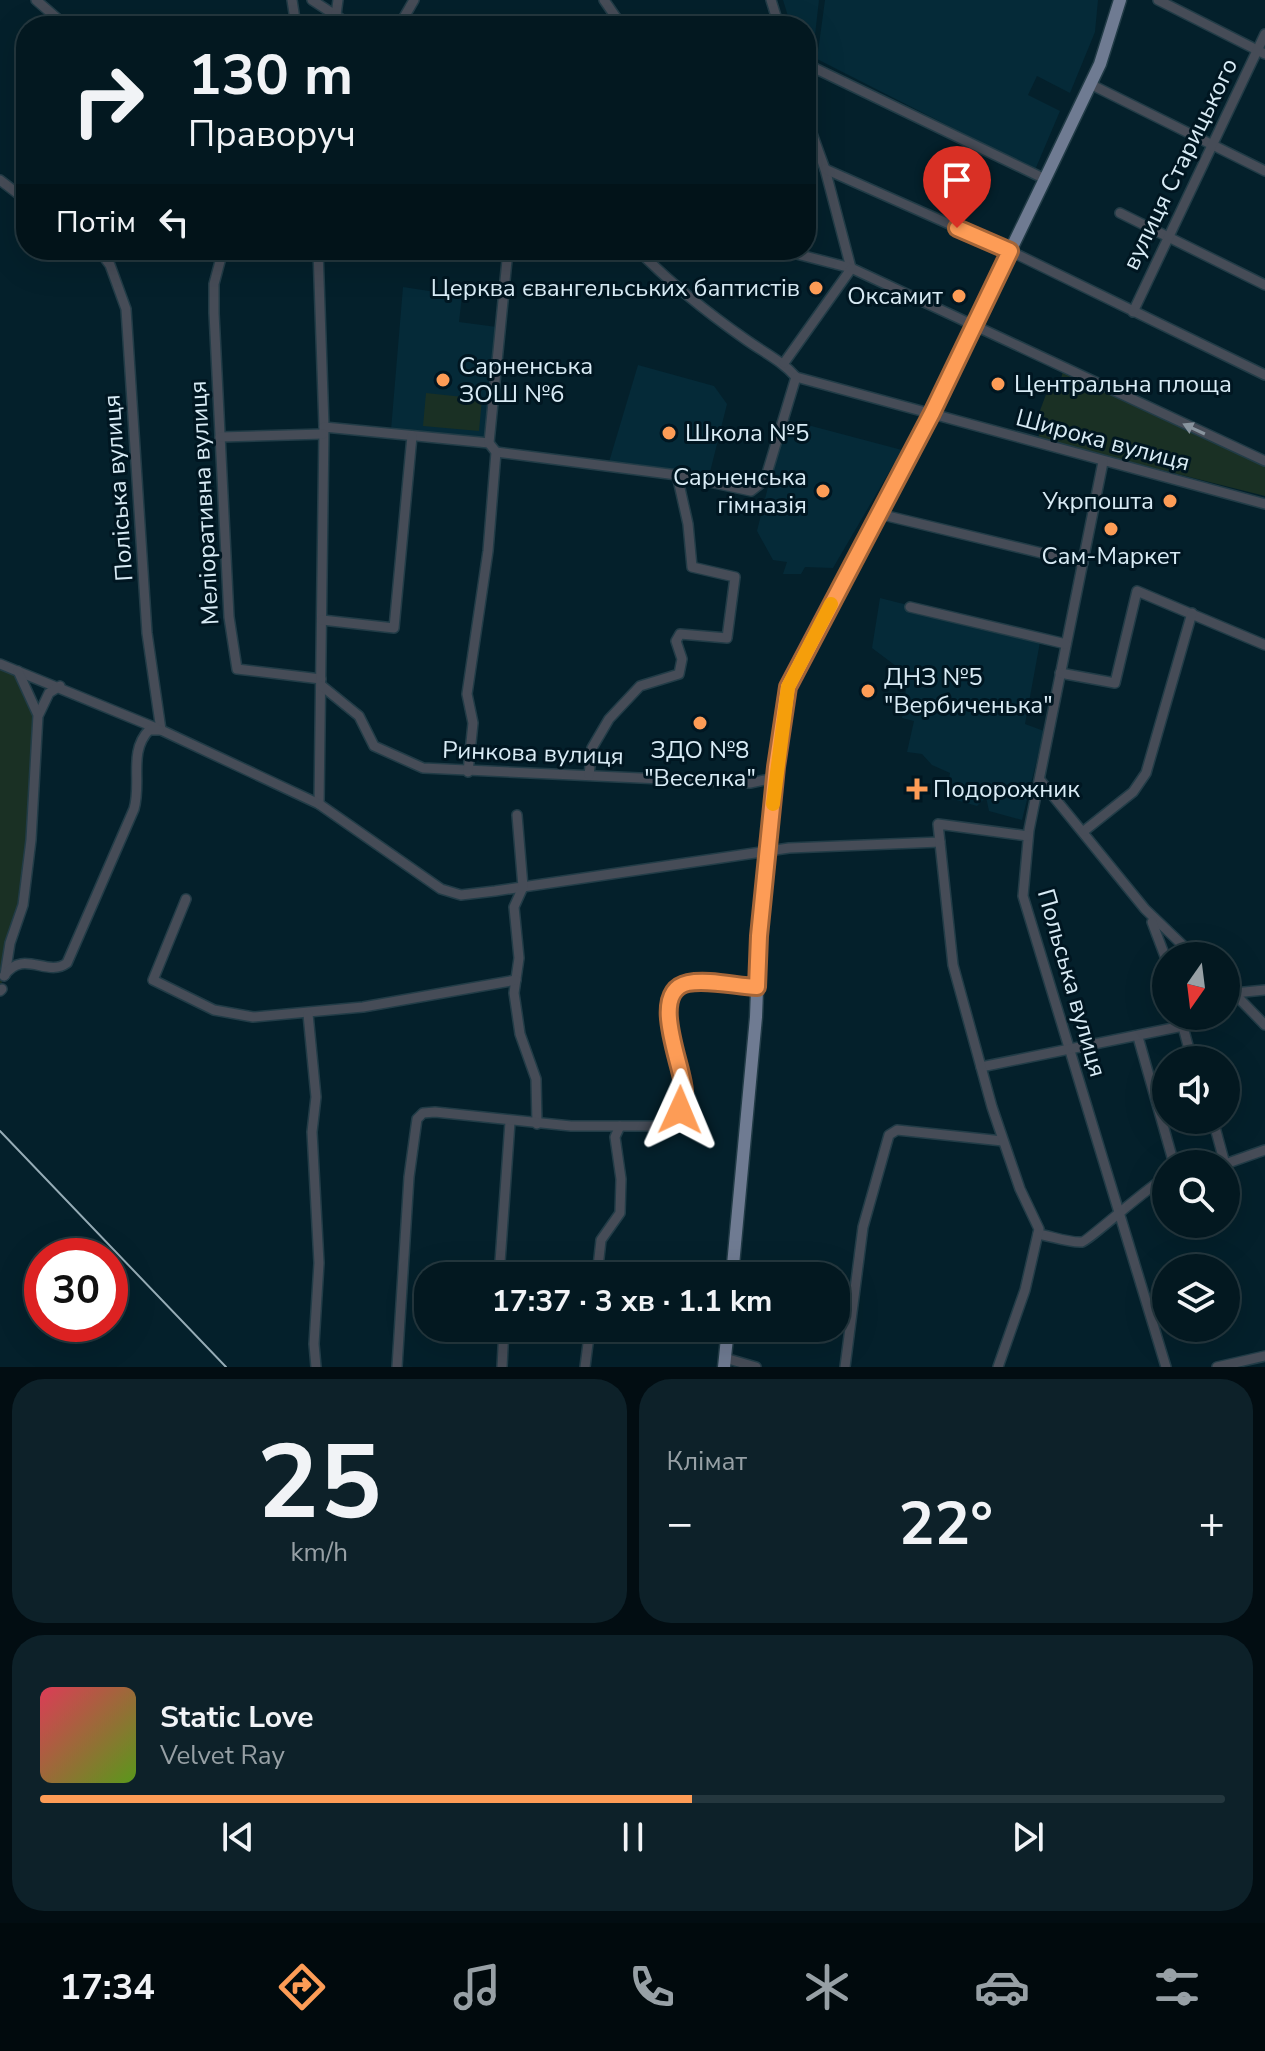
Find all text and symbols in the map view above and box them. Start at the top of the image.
text: 130 m [188,37,353,114]
icon: right [56,48,160,152]
street label: вулиця Старицького [1115,53,1245,275]
text: Праворуч [188,110,356,159]
pin [923,146,991,228]
icon: arrive [935,158,979,202]
icon: left [152,200,196,244]
text: Потім [56,202,136,243]
place label: Церква євангельських баптистів [431,272,800,304]
marker: Церква євангельських баптистів [807,279,825,297]
place label: Оксамит [847,280,943,312]
marker: Оксамит [950,287,968,305]
place label: Сарненська ЗОШ №6 [459,350,593,410]
place label: Центральна площа [1014,368,1232,400]
marker: Сарненська ЗОШ №6 [434,371,452,389]
marker: Центральна площа [989,375,1007,393]
street label: Меліоративна вулиця [182,380,226,626]
street label: Поліська вулиця [96,394,140,582]
street label: Широка вулиця [1012,401,1194,479]
place label: Школа №5 [685,417,809,449]
one-way arrow [1182,422,1206,436]
marker: Школа №5 [660,424,678,442]
place label: Сарненська гімназія [673,461,807,521]
marker: Сарненська гімназія [814,482,832,500]
place label: Укрпошта [1042,485,1154,517]
marker: Укрпошта [1161,492,1179,510]
marker: Сам-Маркет [1102,520,1120,538]
place label: Сам-Маркет [1042,540,1181,572]
place label: ДНЗ №5 "Вербиченька" [884,661,1053,721]
marker: ДНЗ №5 "Вербиченька" [859,682,877,700]
marker: ЗДО №8 "Веселка" [691,714,709,732]
street label: Ринкова вулиця [442,734,624,772]
place label: ЗДО №8 "Веселка" [644,734,756,794]
place label: Подорожник [933,773,1080,805]
marker: Подорожник [908,780,926,798]
street label: Польська вулиця [1030,885,1114,1081]
north arrow [1152,942,1240,1030]
map controls [1152,942,1240,1342]
button: sound [1152,1046,1240,1134]
position arrow [638,1068,722,1152]
button: search [1152,1150,1240,1238]
speed limit sign: 30 [24,1238,128,1342]
button: layers [1152,1254,1240,1342]
text: 17:37 · 3 хв · 1.1 km [492,1281,772,1322]
text: 25 [257,1412,382,1554]
text: Клімат [667,1444,747,1479]
text: 22° [898,1483,993,1565]
text: − [667,1494,693,1554]
text: + [1199,1494,1225,1554]
text: km/h [291,1535,348,1570]
text: Static Love [160,1697,314,1738]
text: Velvet Ray [160,1738,285,1773]
icon: previous [216,1815,260,1859]
icon: pause [611,1815,655,1859]
icon: next [1006,1815,1050,1859]
icon: directions [274,1959,330,2015]
icon: music [449,1959,505,2015]
icon: phone [624,1959,680,2015]
icon: climate [799,1959,855,2015]
icon: car [974,1959,1030,2015]
icon: filters [1149,1959,1205,2015]
text: 17:34 [60,1963,155,2012]

